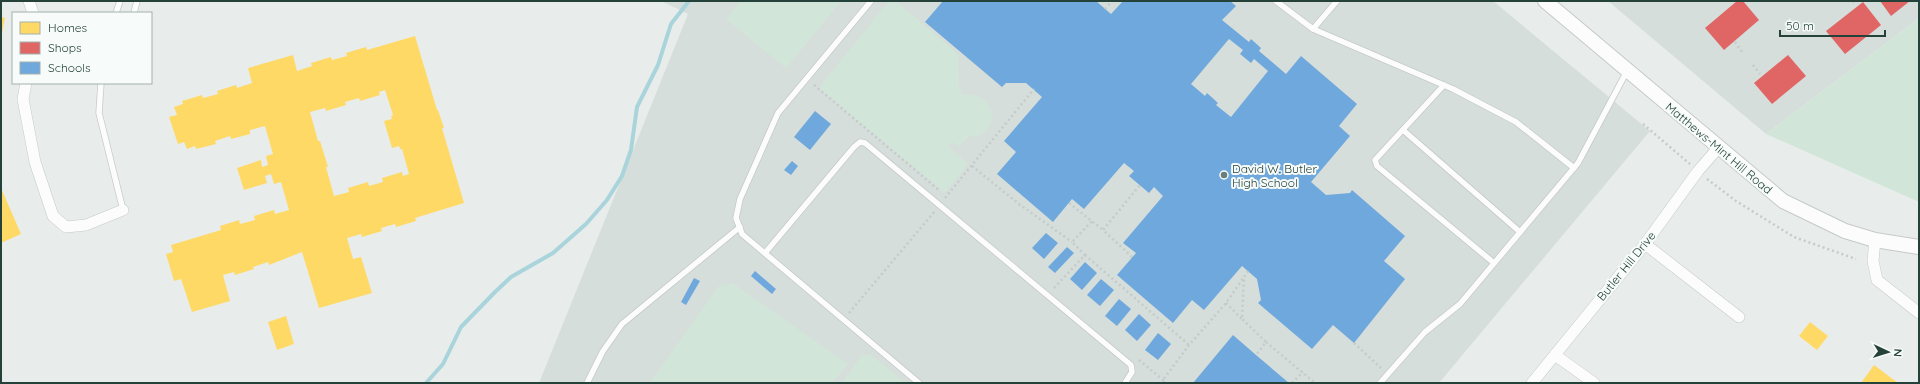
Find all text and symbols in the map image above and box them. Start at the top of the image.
legend [12,12,152,84]
scale bar [1780,12,1885,38]
text: 50 m [1786,18,1814,33]
text: Homes [48,20,88,35]
text: Shops [48,40,82,55]
text: Schools [48,60,91,75]
street label: Matthews-Mint Hill Road [1663,99,1775,197]
place label: David W. Butler High School [1232,161,1317,190]
marker: David W. Butler High School [1219,170,1229,180]
street label: Butler Hill Drive [1593,228,1659,304]
north arrow [1868,332,1908,372]
text: N [1891,348,1905,357]

